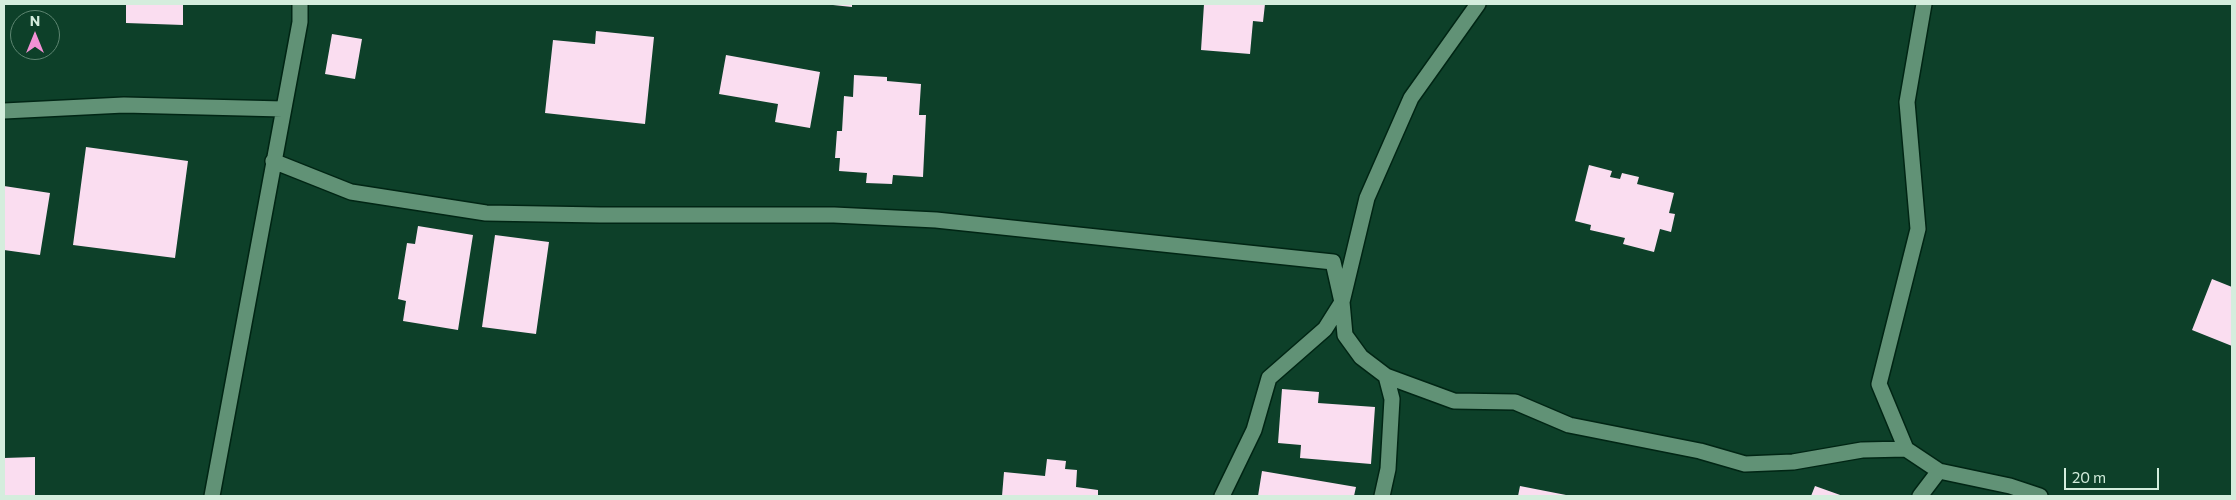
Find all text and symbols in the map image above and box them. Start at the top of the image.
north arrow [10,10,60,60]
text: N [30,12,40,29]
scale bar [2066,458,2161,490]
text: 20 m [2072,468,2106,486]

